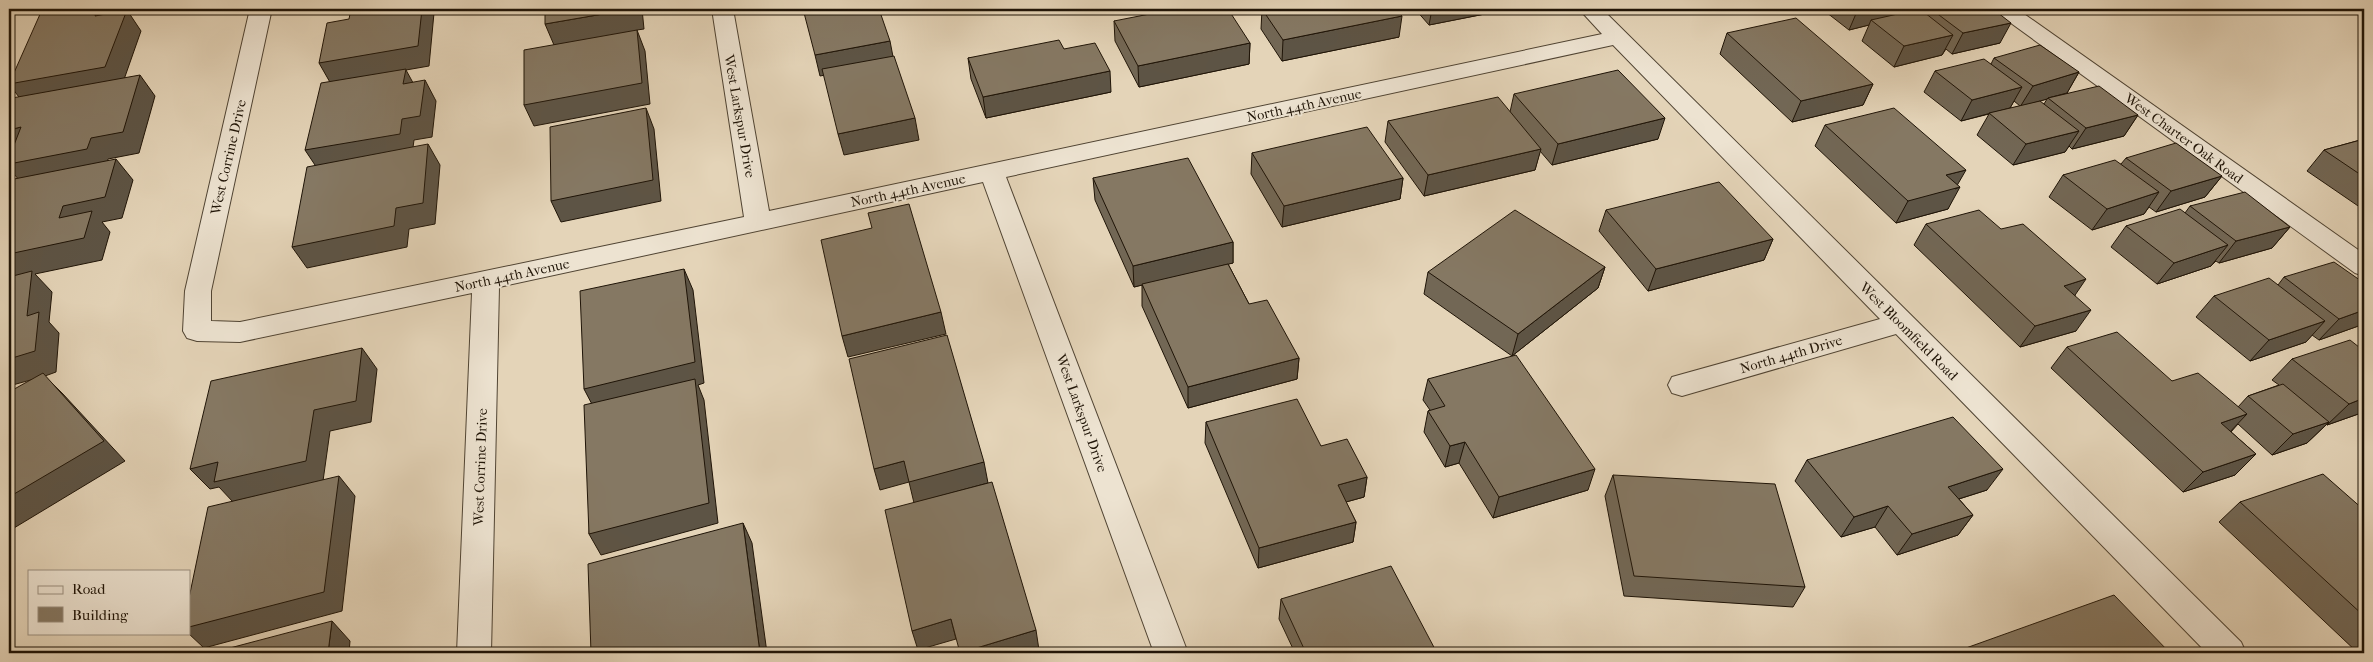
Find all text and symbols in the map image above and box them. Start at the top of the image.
street label: West Larkspur Drive [720,52,759,179]
street label: North 44th Avenue [1245,85,1363,126]
street label: West Charter Oak Road [2120,89,2247,187]
street label: West Corrine Drive [207,98,250,217]
street label: North 44th Avenue [849,170,967,211]
street label: North 44th Avenue [453,255,571,296]
street label: West Bloomfield Road [1855,278,1962,384]
street label: North 44th Drive [1738,332,1844,377]
street label: West Larkspur Drive [1052,351,1111,475]
street label: West Corrine Drive [470,408,491,527]
legend [28,570,190,634]
text: Road [72,580,106,598]
text: Building [72,606,129,624]

